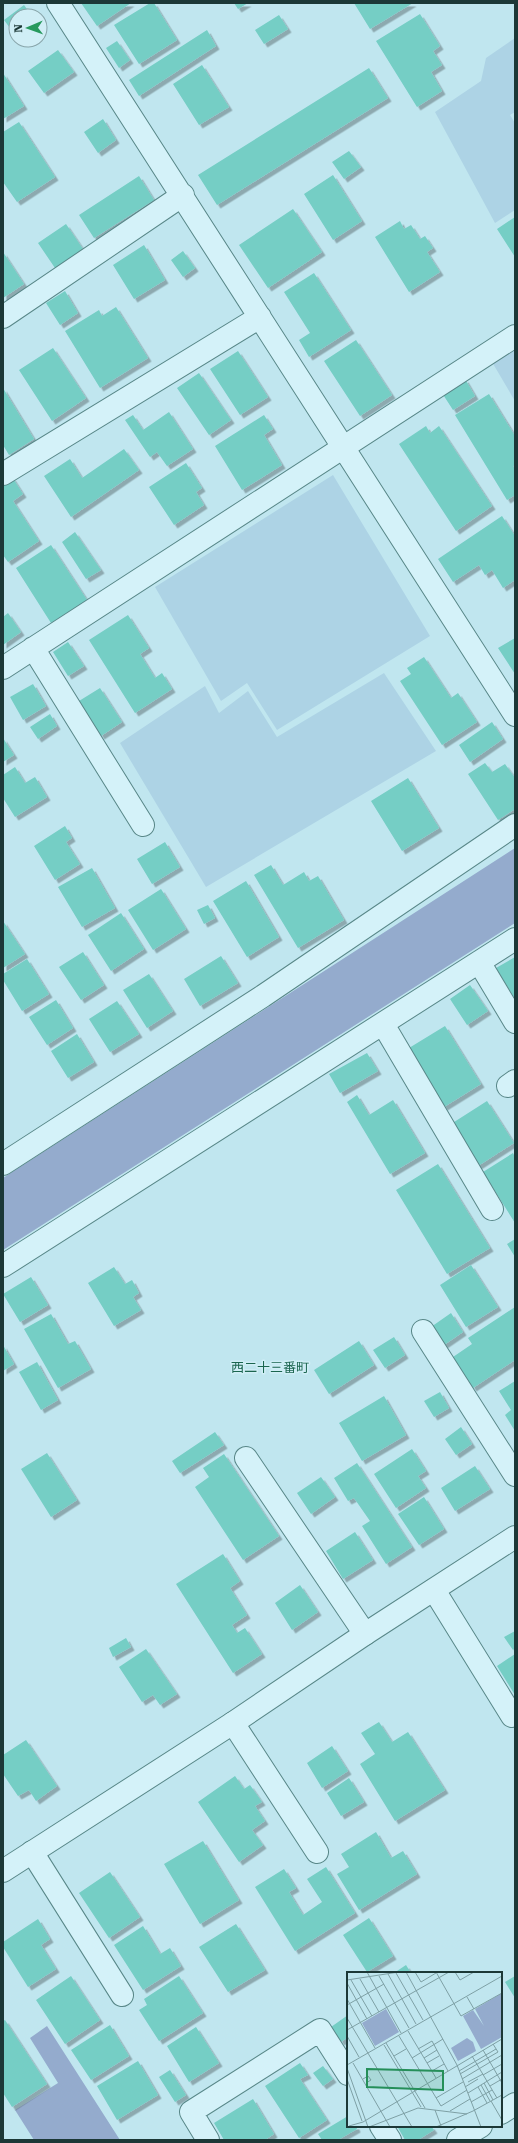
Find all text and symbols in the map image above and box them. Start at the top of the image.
north arrow [8,8,48,48]
text: N [12,23,25,33]
district label: 西二十三番町 [231,1360,309,1375]
inset map [347,1972,502,2127]

